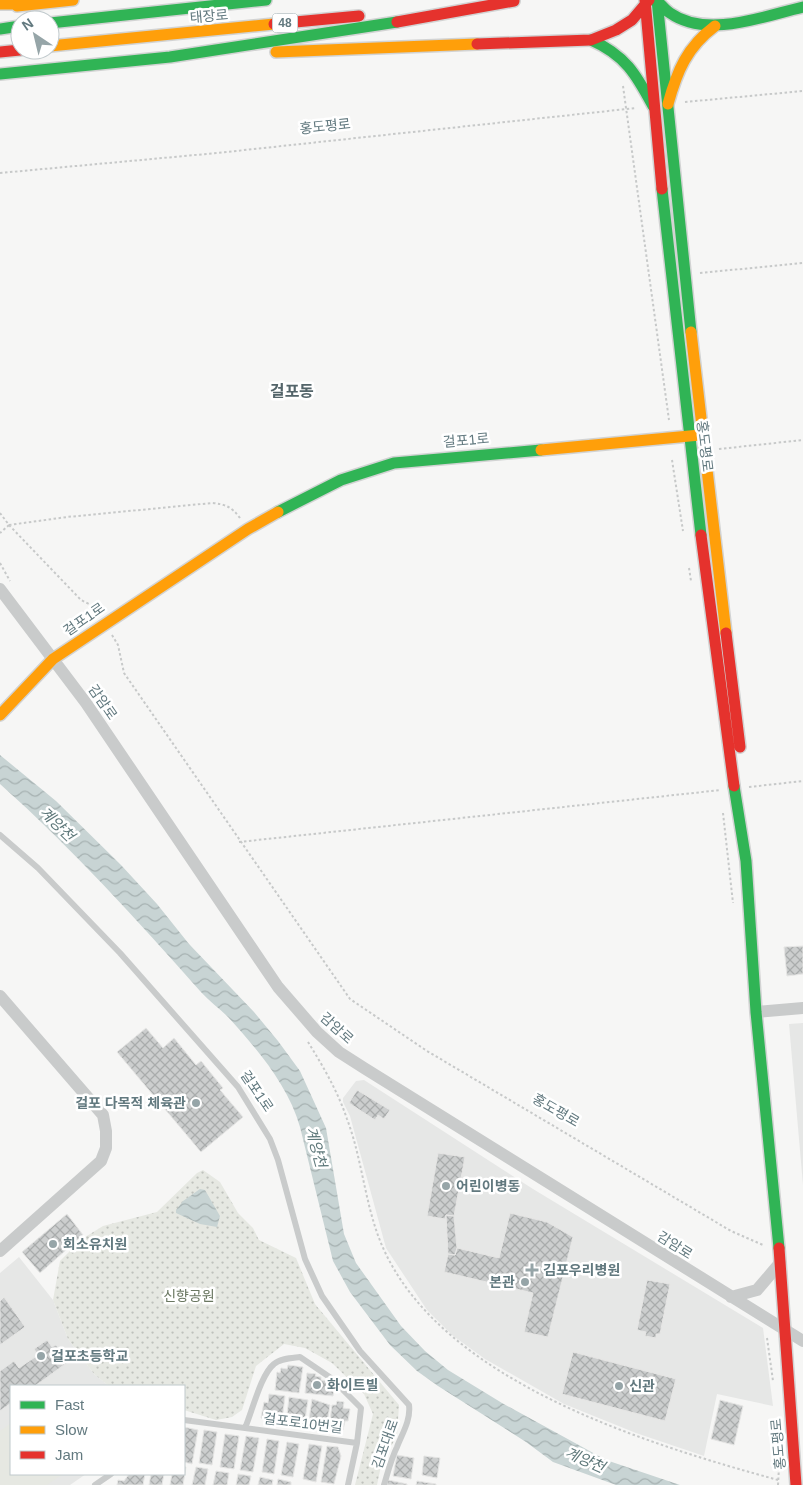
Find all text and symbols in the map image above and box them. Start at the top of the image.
street label: 태장로 [189,6,229,26]
north arrow [10,10,60,60]
road number: 48 [272,13,298,32]
text: N [19,15,36,34]
street label: 홍도평로 [299,115,352,137]
district label: 걸포동 [270,383,314,400]
street label: 홍도평로 [694,419,716,473]
street label: 걸포1로 [442,430,490,450]
street label: 걸포1로 [60,599,108,639]
street label: 감암로 [85,682,121,723]
water label: 계양천 [37,803,80,846]
street label: 감암로 [317,1009,357,1047]
street label: 걸포1로 [237,1067,277,1115]
street label: 홍도평로 [530,1090,582,1130]
place label: 걸포 다목적 체육관 [75,1095,186,1111]
marker: 걸포 다목적 체육관 [190,1097,202,1109]
water label: 계양천 [303,1125,331,1171]
place label: 어린이병동 [456,1178,521,1194]
marker: 어린이병동 [440,1180,452,1192]
street label: 감암로 [654,1228,696,1262]
place label: 회소유치원 [63,1236,127,1252]
marker: 회소유치원 [47,1238,59,1250]
place label: 김포우리병원 [543,1262,620,1278]
marker: 김포우리병원 [525,1263,539,1277]
place label: 본관 [489,1274,515,1290]
marker: 본관 [519,1276,531,1288]
park label: 신향공원 [163,1288,215,1304]
place label: 걸포초등학교 [51,1348,128,1364]
marker: 걸포초등학교 [35,1350,47,1362]
place label: 화이트빌 [327,1377,379,1393]
place label: 신관 [629,1378,655,1394]
marker: 화이트빌 [311,1379,323,1391]
marker: 신관 [613,1380,625,1392]
legend [10,1385,185,1475]
text: Fast [55,1396,85,1413]
street label: 걸포로10번길 [262,1410,344,1436]
street label: 김포대로 [369,1417,401,1471]
street label: 홍도평로 [768,1418,788,1470]
text: Slow [55,1421,88,1438]
water label: 계양천 [563,1443,610,1477]
text: Jam [55,1446,83,1463]

